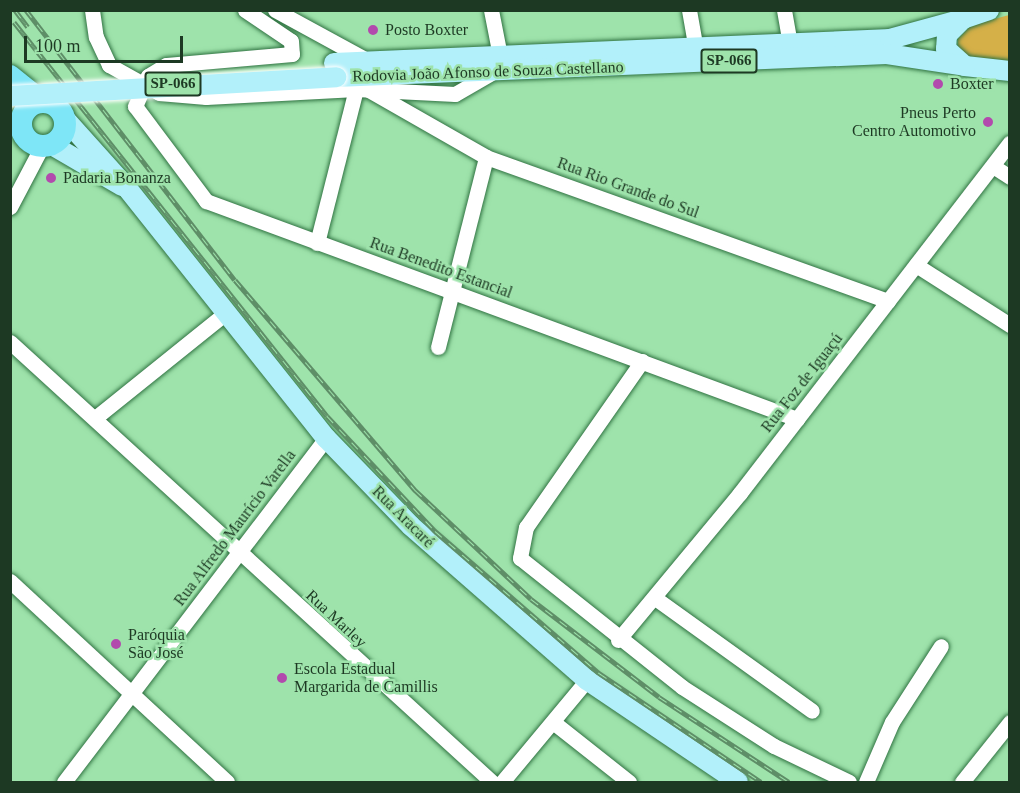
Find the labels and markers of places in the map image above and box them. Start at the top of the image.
place label: Posto Boxter [385,20,468,40]
marker: Posto Boxter [366,23,380,37]
place label: Boxter [950,74,994,94]
marker: Boxter [931,77,945,91]
place label: Pneus Perto Centro Automotivo [851,103,976,141]
marker: Pneus Perto Centro Automotivo [981,115,995,129]
place label: Padaria Bonanza [63,168,171,188]
marker: Padaria Bonanza [44,171,58,185]
place label: Paróquia São José [128,625,185,663]
marker: Paróquia São José [109,637,123,651]
place label: Escola Estadual Margarida de Camillis [294,659,438,697]
marker: Escola Estadual Margarida de Camillis [275,671,289,685]

